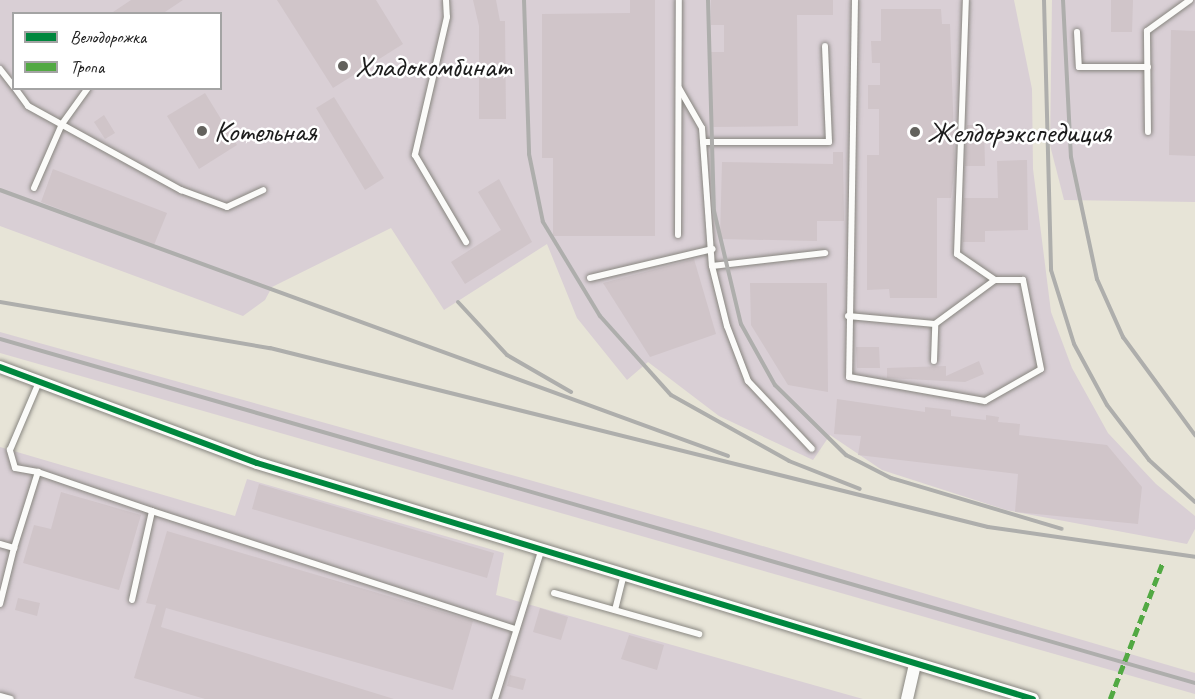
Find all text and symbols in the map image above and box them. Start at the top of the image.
legend [12,12,222,90]
text: Велодорожка [70,26,146,48]
place label: Хладокомбинат [355,48,511,84]
text: Тропа [70,56,104,78]
marker: Хладокомбинат [336,59,350,73]
place label: Котельная [214,113,317,149]
place label: Желдорэкспедиция [927,114,1111,150]
marker: Котельная [195,124,209,138]
marker: Желдорэкспедиция [908,125,922,139]

